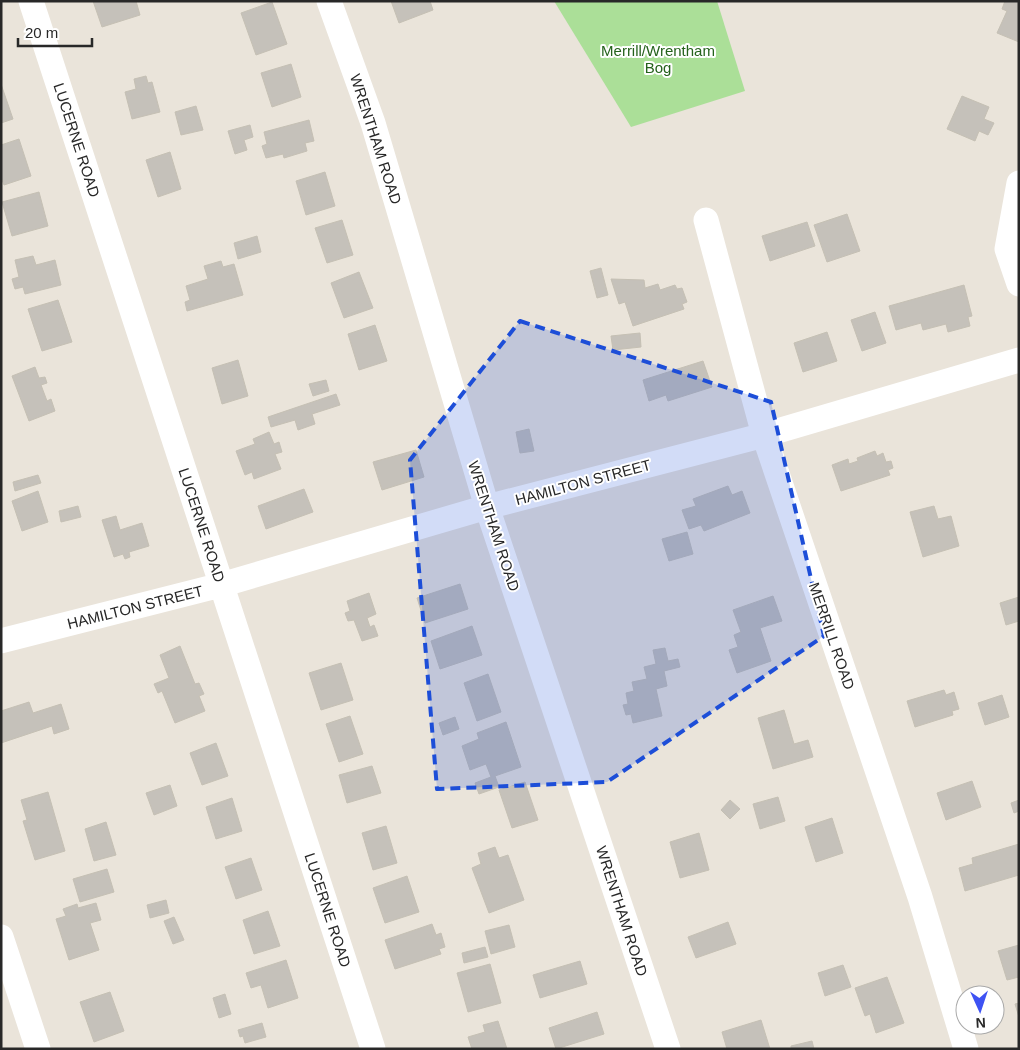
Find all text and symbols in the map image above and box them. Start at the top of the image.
scale bar [18,15,91,47]
text: 20 m [25,24,58,41]
park label: Merrill/Wrentham Bog [601,42,715,76]
street label: WRENTHAM ROAD [347,72,405,206]
street label: LUCERNE ROAD [51,81,104,199]
street label: HAMILTON STREET [513,456,653,508]
street label: WRENTHAM ROAD [465,459,523,593]
street label: LUCERNE ROAD [176,466,229,584]
street label: MERRILL ROAD [806,580,858,692]
street label: HAMILTON STREET [65,582,205,632]
street label: WRENTHAM ROAD [593,844,651,978]
street label: LUCERNE ROAD [302,851,355,969]
north arrow [955,985,1005,1035]
text: N [975,1015,986,1031]

